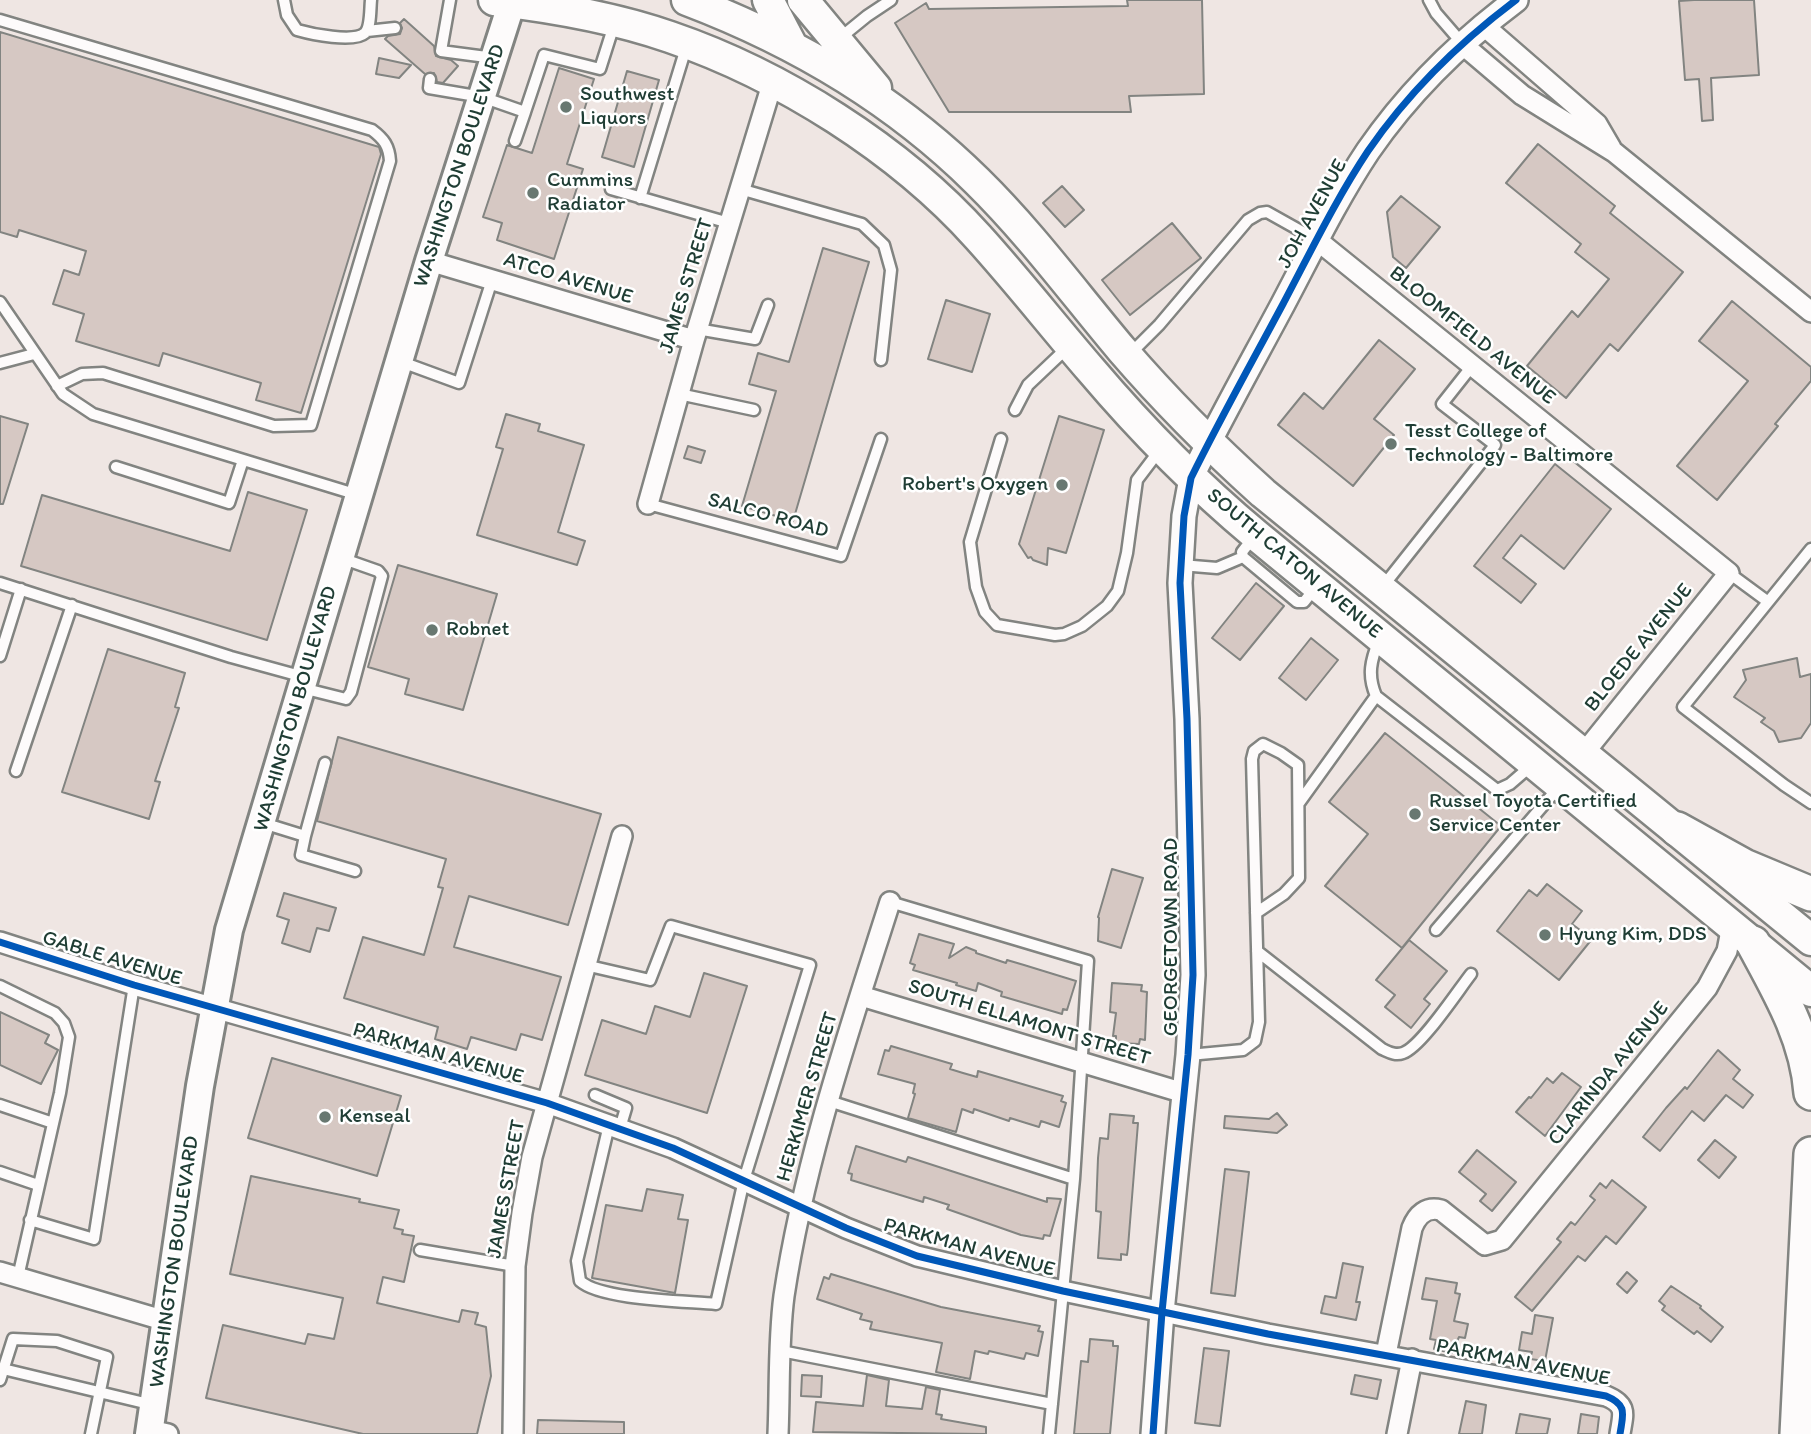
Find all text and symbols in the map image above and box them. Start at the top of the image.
street label: WASHINGTON BOULEVARD [409,41,511,291]
place label: Southwest Liquors [580,82,674,132]
marker: Southwest Liquors [558,99,574,115]
street label: JOH AVENUE [1273,155,1353,273]
place label: Cummins Radiator [547,168,633,218]
marker: Cummins Radiator [525,185,541,201]
street label: JAMES STREET [654,215,720,357]
street label: ATCO AVENUE [500,247,636,311]
street label: BLOOMFIELD AVENUE [1384,261,1560,411]
place label: Tesst College of Technology - Baltimore [1405,419,1613,469]
marker: Tesst College of Technology - Baltimore [1383,436,1399,452]
place label: Robert's Oxygen [902,472,1048,498]
marker: Robert's Oxygen [1054,477,1070,493]
street label: SOUTH CATON AVENUE [1201,483,1387,645]
street label: SALCO ROAD [705,488,831,544]
street label: BLOEDE AVENUE [1580,579,1698,717]
street label: WASHINGTON BOULEVARD [249,583,343,835]
place label: Robnet [446,617,509,643]
marker: Robnet [424,622,440,638]
place label: Russel Toyota Certified Service Center [1429,789,1637,839]
marker: Russel Toyota Certified Service Center [1407,806,1423,822]
street label: GEORGETOWN ROAD [1159,838,1185,1036]
place label: Hyung Kim, DDS [1559,922,1707,948]
street label: GABLE AVENUE [39,926,185,992]
marker: Hyung Kim, DDS [1537,927,1553,943]
street label: SOUTH ELLAMONT STREET [905,974,1153,1072]
street label: CLARINDA AVENUE [1543,997,1675,1151]
street label: HERKIMER STREET [772,1009,844,1185]
street label: PARKMAN AVENUE [350,1018,526,1090]
place label: Kenseal [339,1104,410,1130]
marker: Kenseal [317,1109,333,1125]
street label: JAMES STREET [482,1118,532,1260]
street label: WASHINGTON BOULEVARD [145,1134,205,1390]
street label: PARKMAN AVENUE [880,1213,1058,1283]
street label: PARKMAN AVENUE [1434,1334,1612,1392]

